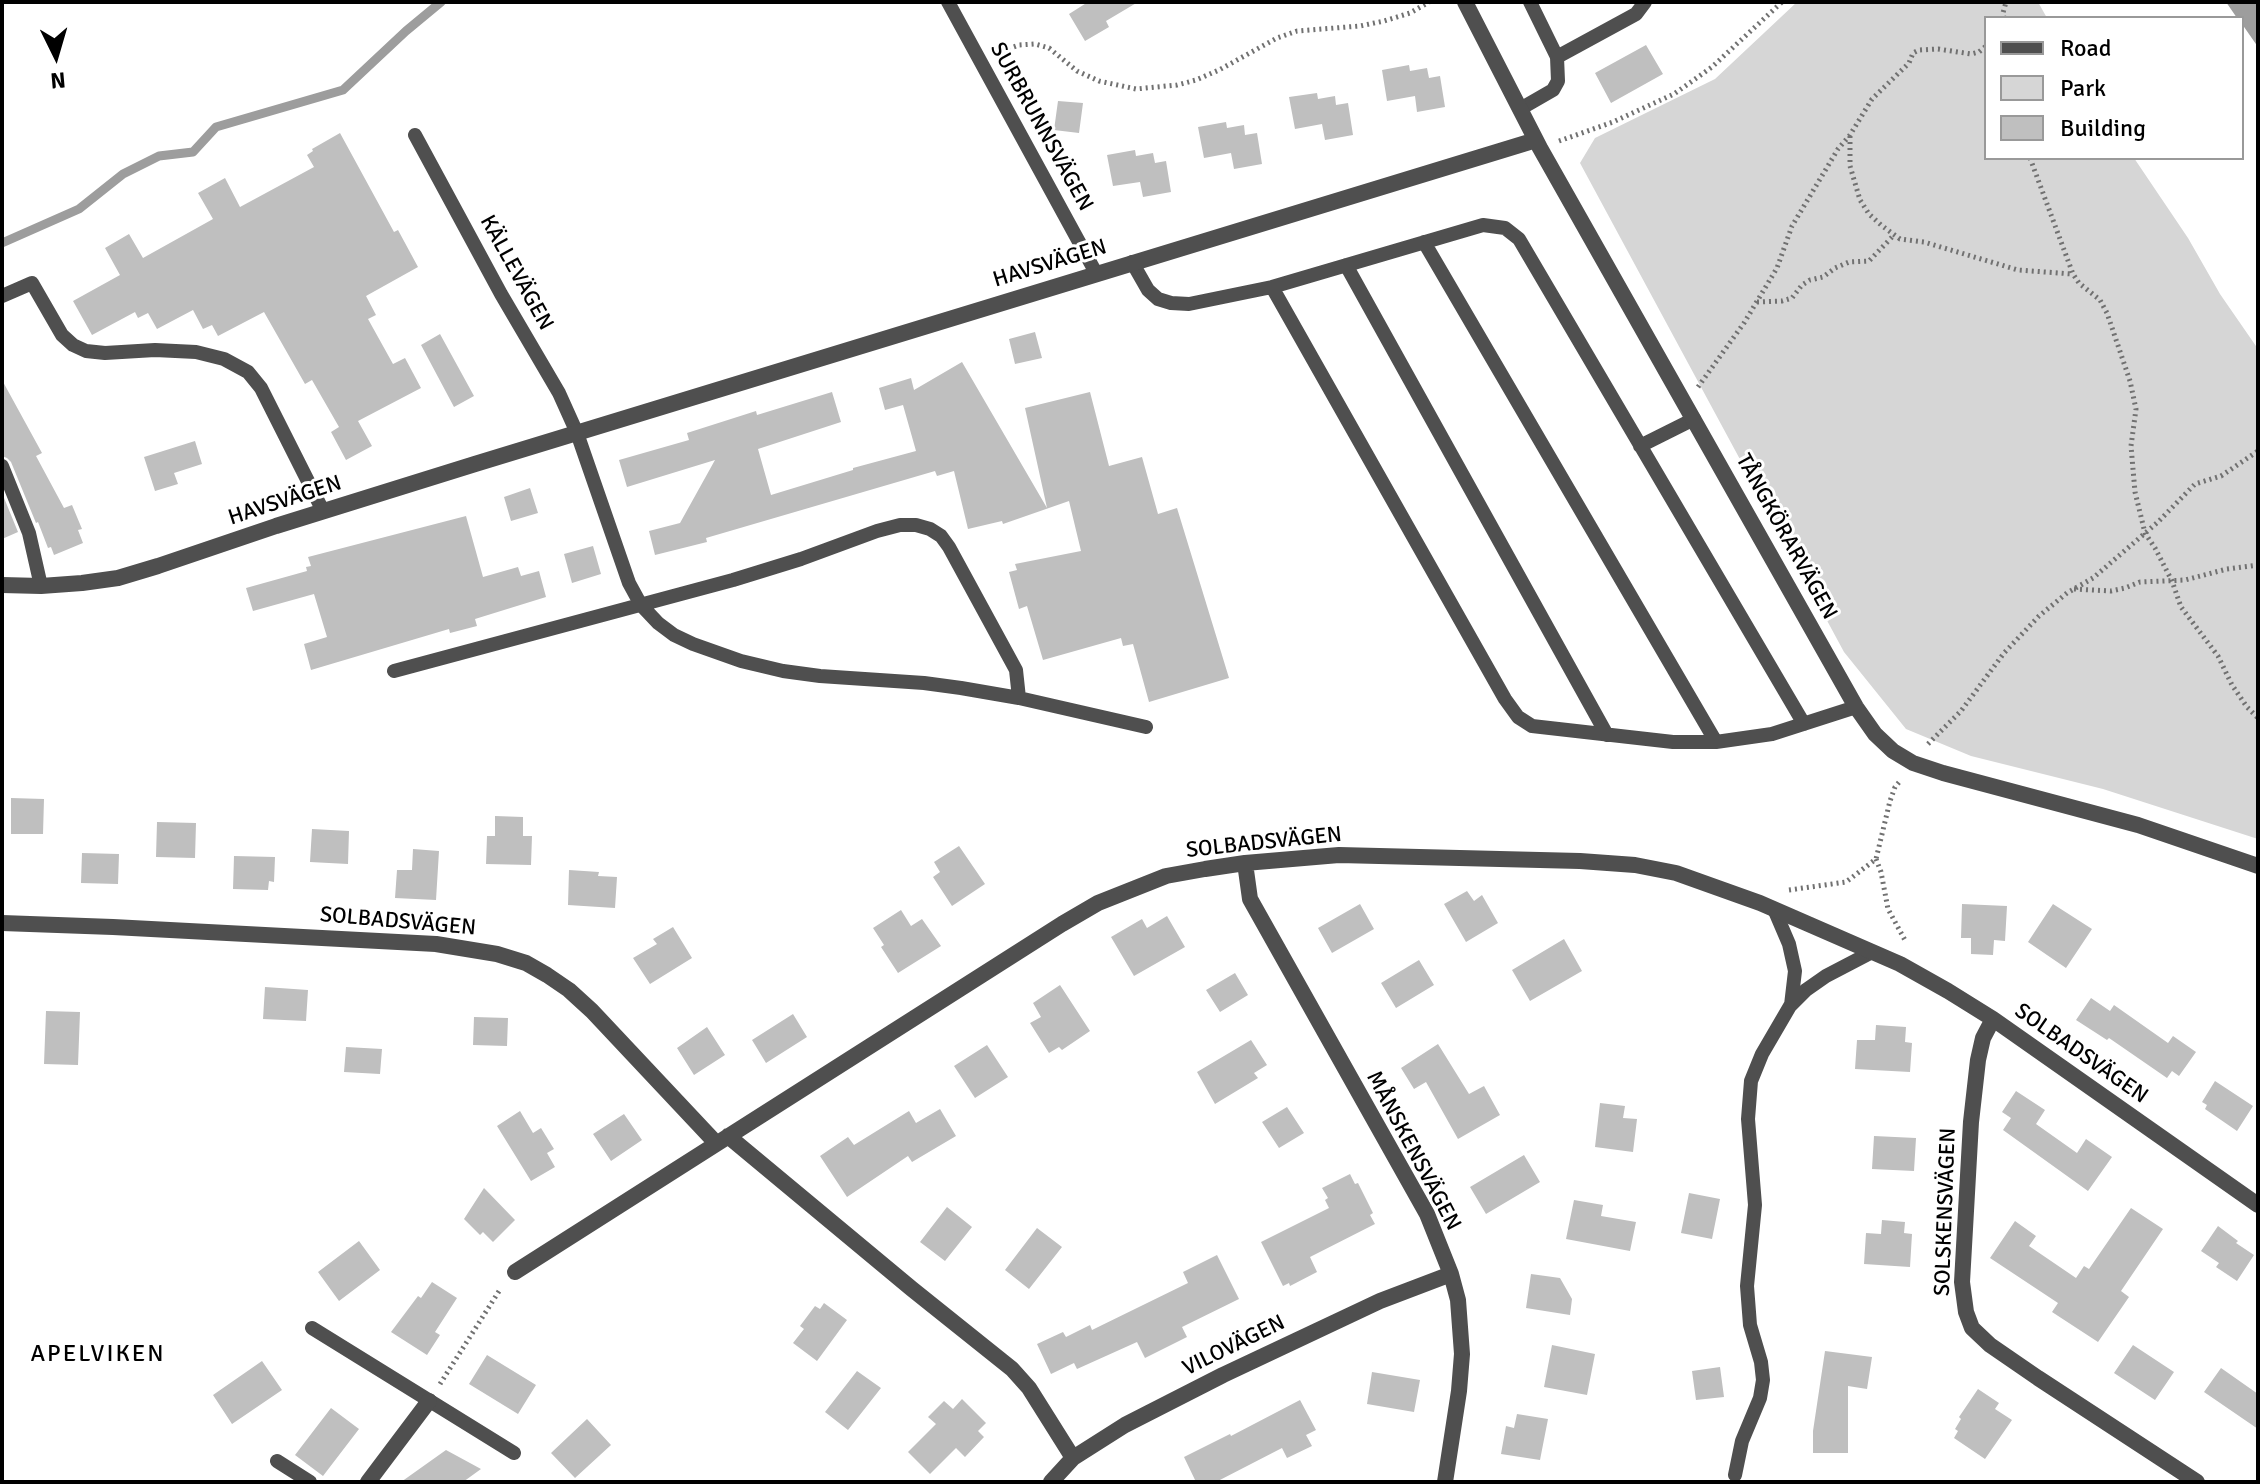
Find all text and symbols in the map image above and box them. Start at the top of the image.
north arrow [16,16,96,96]
legend [1984,16,2244,160]
text: Road [2060,33,2111,63]
street label: SURBRUNNSVÄGEN [984,38,1098,216]
text: N [49,66,67,95]
text: Park [2060,73,2106,103]
text: Building [2060,113,2146,143]
street label: KÄLLEVÄGEN [473,211,559,335]
street label: HAVSVÄGEN [990,234,1110,294]
street label: TÅNGKÖRARVÄGEN [1730,450,1842,624]
street label: HAVSVÄGEN [225,470,345,532]
street label: SOLBADSVÄGEN [1185,822,1343,864]
street label: SOLBADSVÄGEN [319,902,477,942]
street label: SOLBADSVÄGEN [2009,998,2153,1110]
street label: MÅNSKENSVÄGEN [1360,1067,1466,1235]
street label: SOLSKENSVÄGEN [1930,1127,1962,1297]
street label: VILOVÄGEN [1179,1310,1289,1382]
district label: APELVIKEN [30,1341,166,1369]

